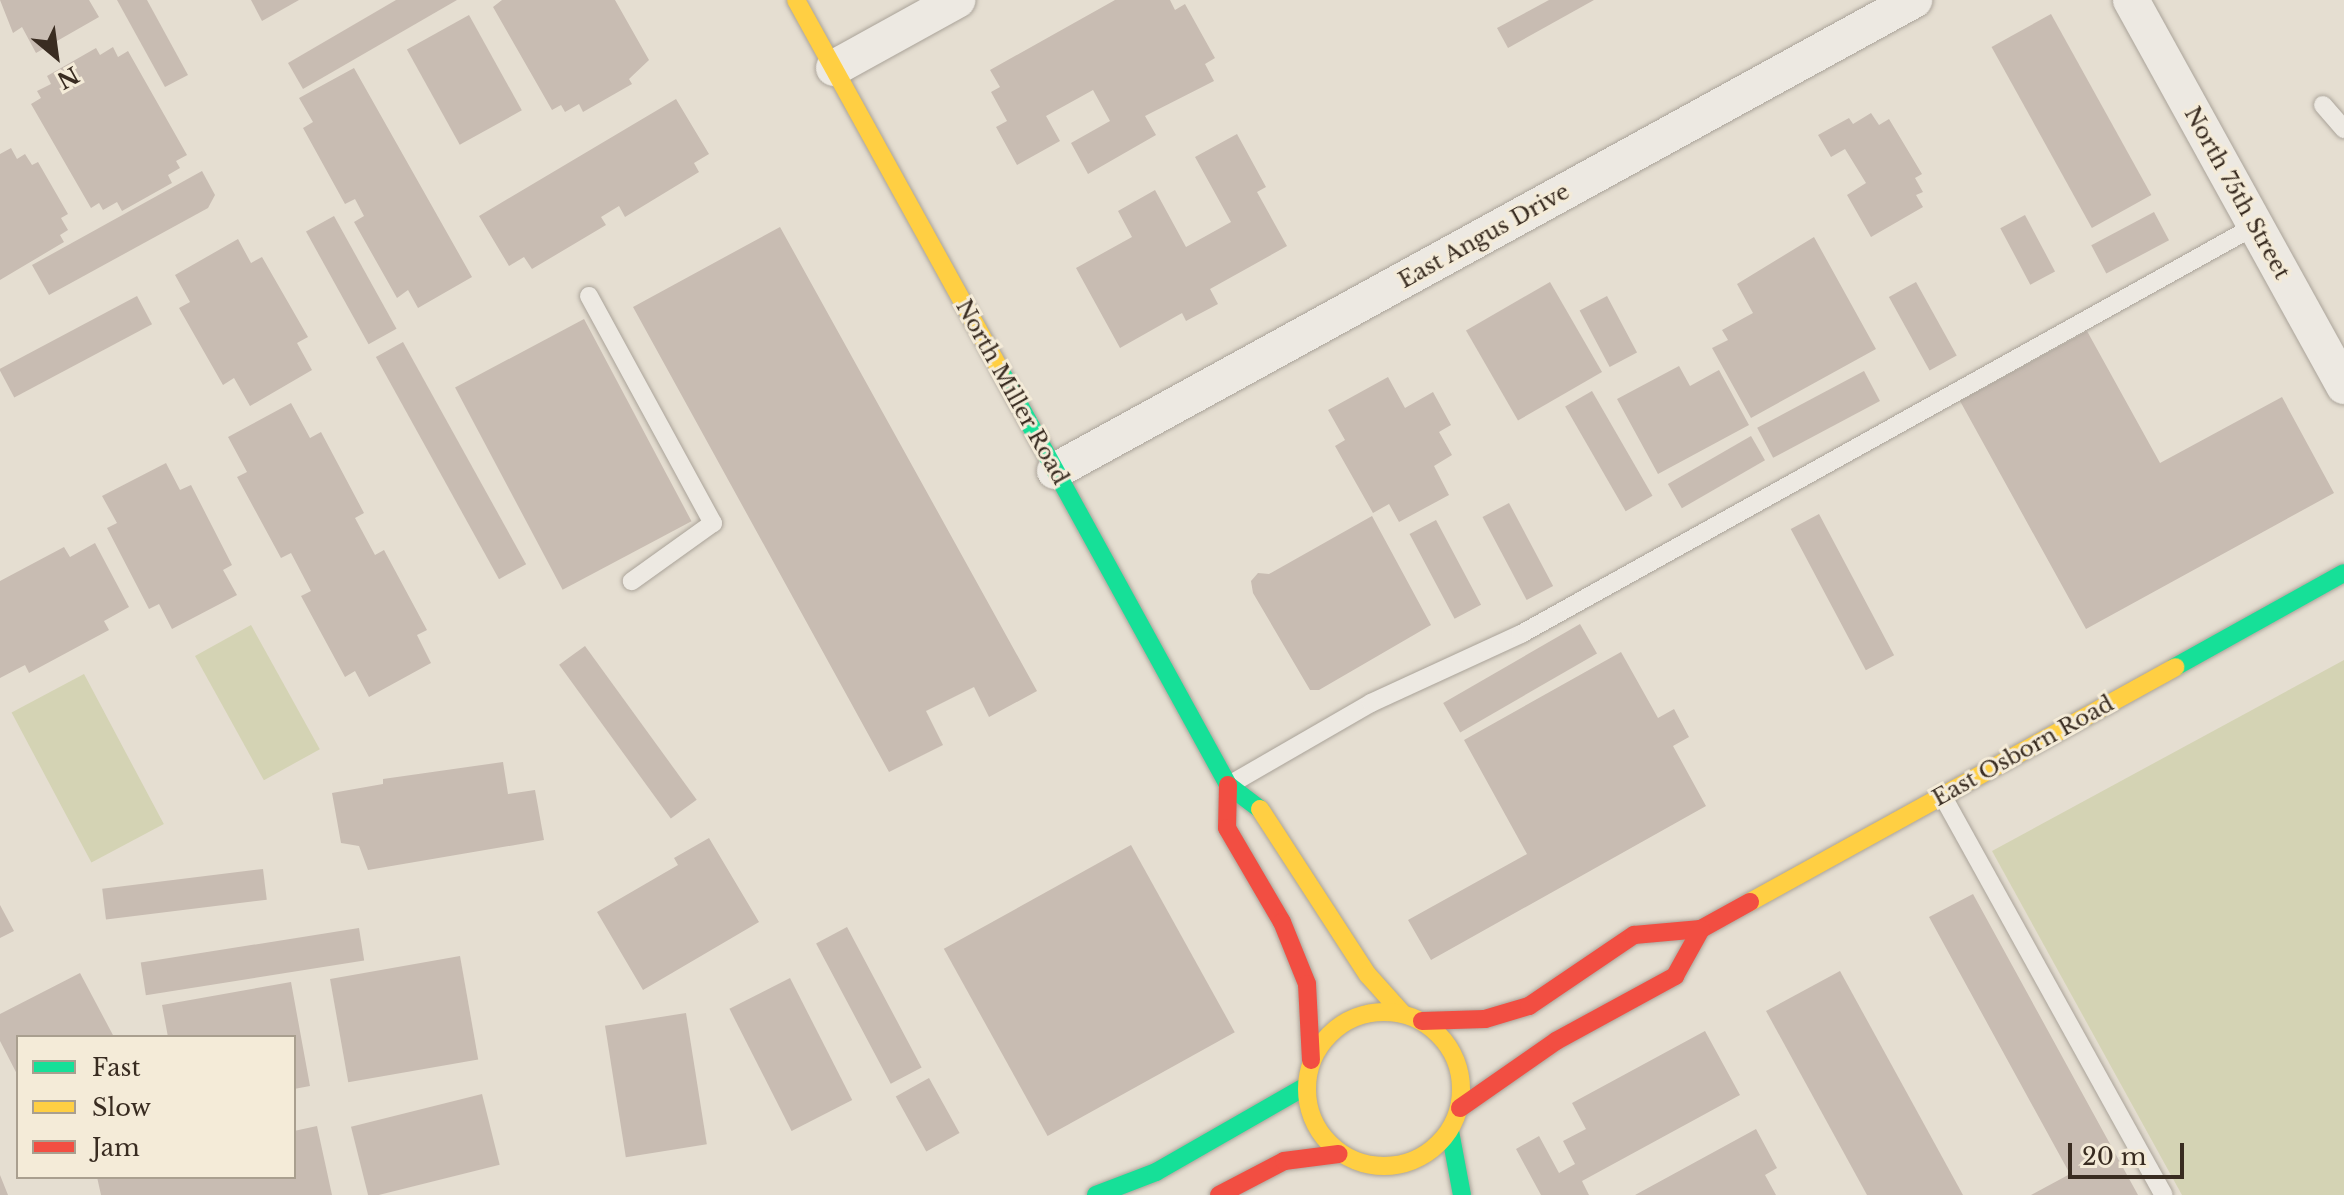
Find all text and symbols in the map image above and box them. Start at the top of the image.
north arrow [16,16,96,96]
text: N [52,61,83,94]
street label: North 75th Street [2179,102,2295,284]
street label: East Angus Drive [1394,178,1574,294]
street label: North Miller Road [950,295,1074,489]
street label: East Osborn Road [1928,690,2118,812]
legend [16,1035,296,1179]
text: Fast [92,1053,140,1082]
text: Slow [92,1093,151,1122]
scale bar [2072,1127,2188,1177]
text: Jam [92,1133,140,1162]
text: 20 m [2082,1142,2147,1171]

